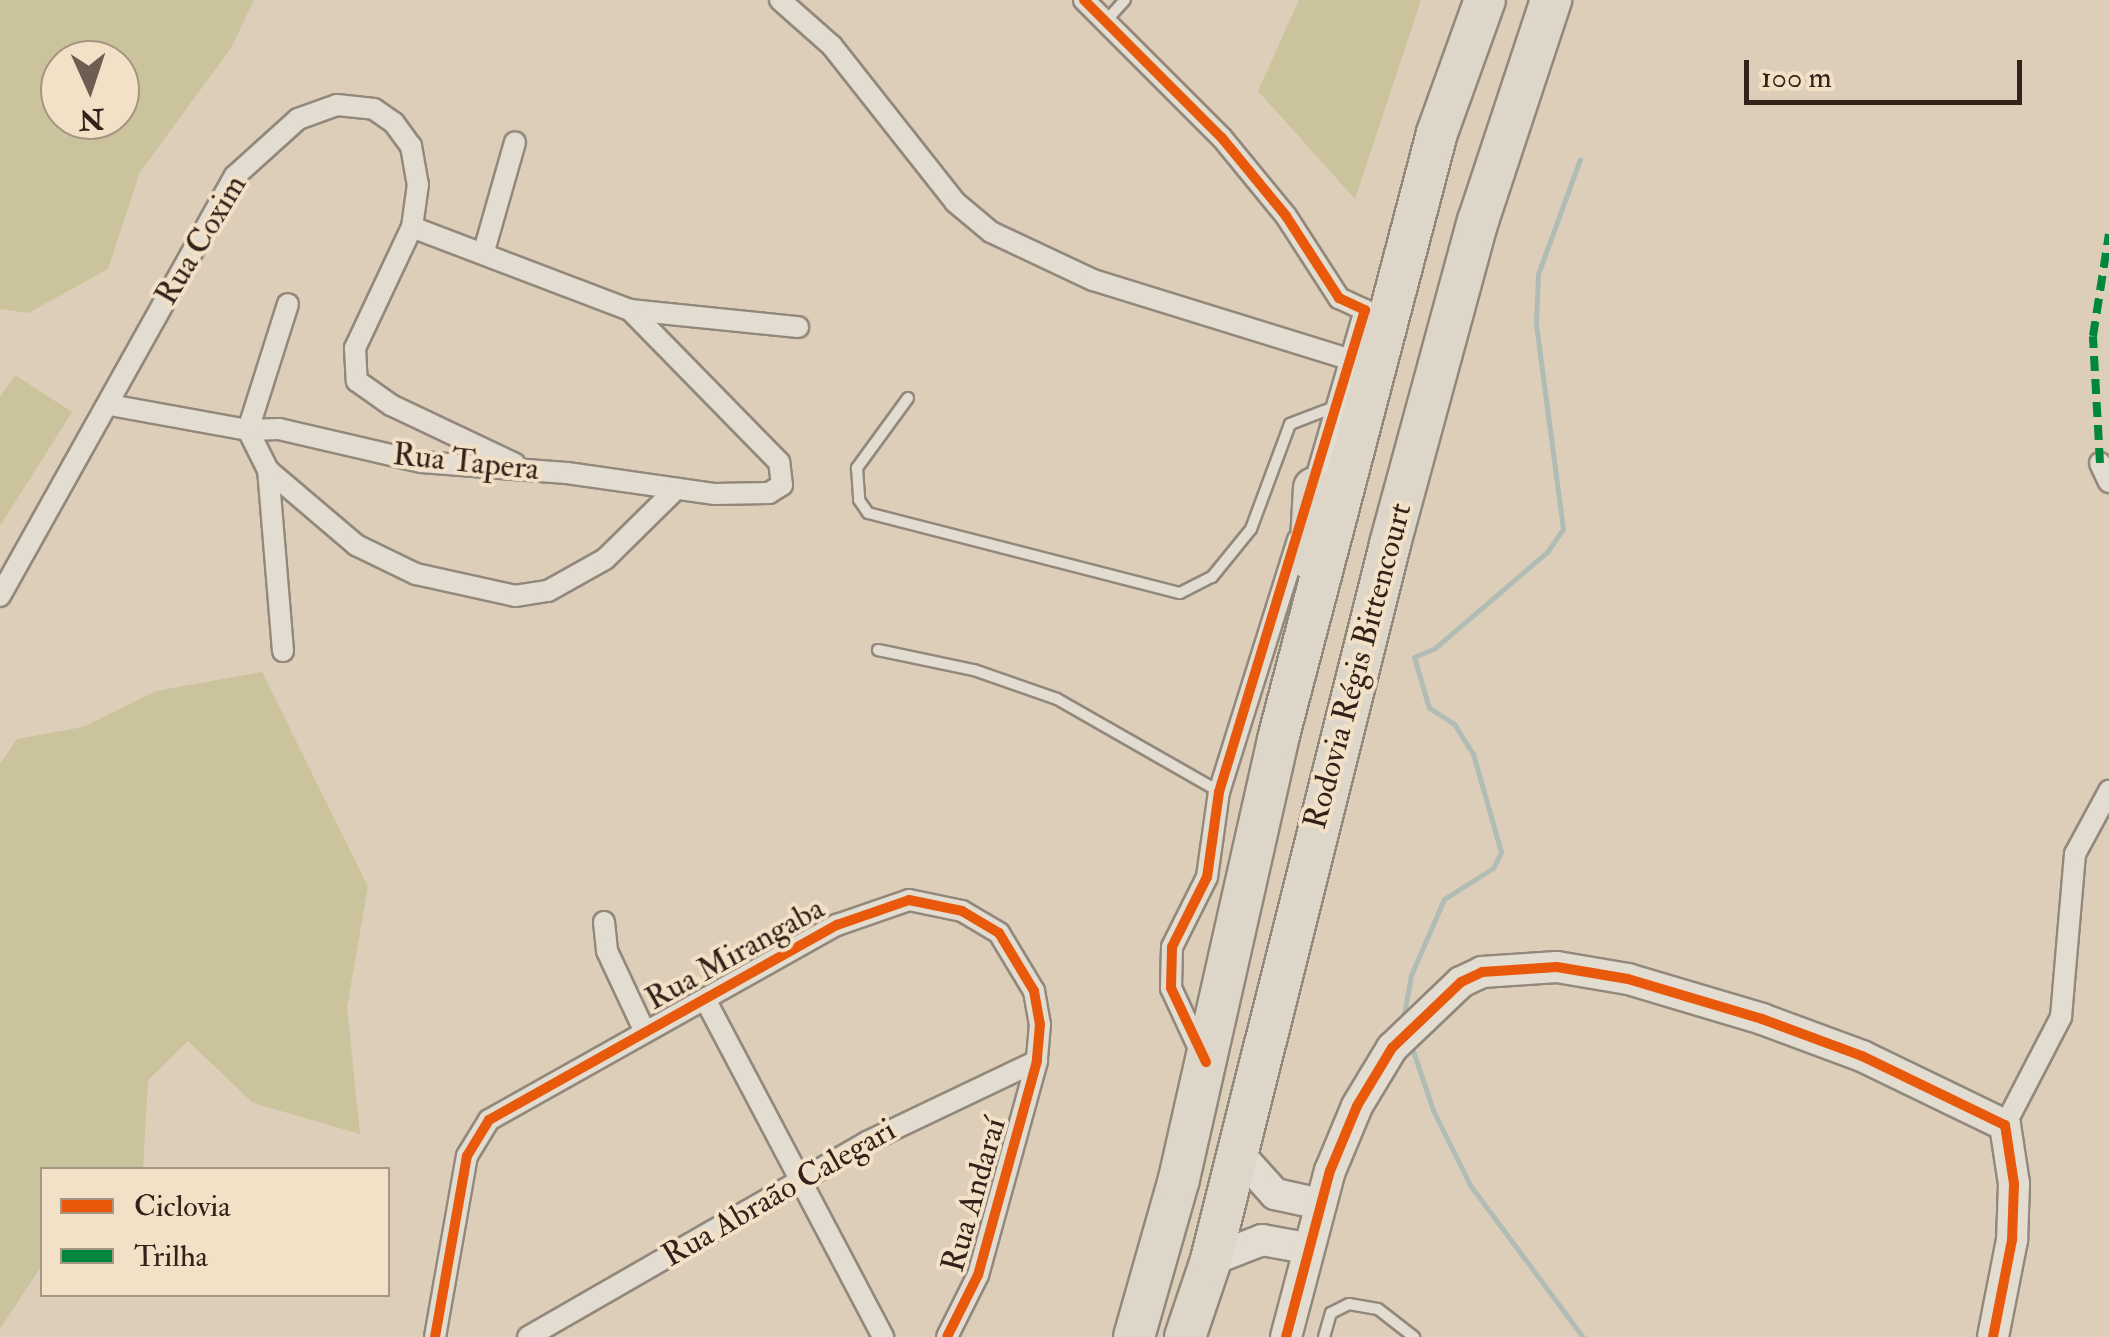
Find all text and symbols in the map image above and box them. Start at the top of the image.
north arrow [40,40,140,140]
scale bar [1749,40,2026,102]
text: 100 m [1761,59,1832,96]
text: N [78,100,105,137]
street label: Rua Coxim [147,168,255,312]
street label: Rua Tapera [391,435,541,489]
street label: Rodovia Régis Bittencourt [1296,499,1420,833]
street label: Rua Mirangaba [639,889,831,1019]
street label: Rua Abraão Calegari [656,1111,902,1275]
street label: Rua Andaraí [934,1114,1014,1276]
legend [40,1167,390,1297]
text: Ciclovia [134,1188,231,1225]
text: Trilha [134,1238,208,1275]

